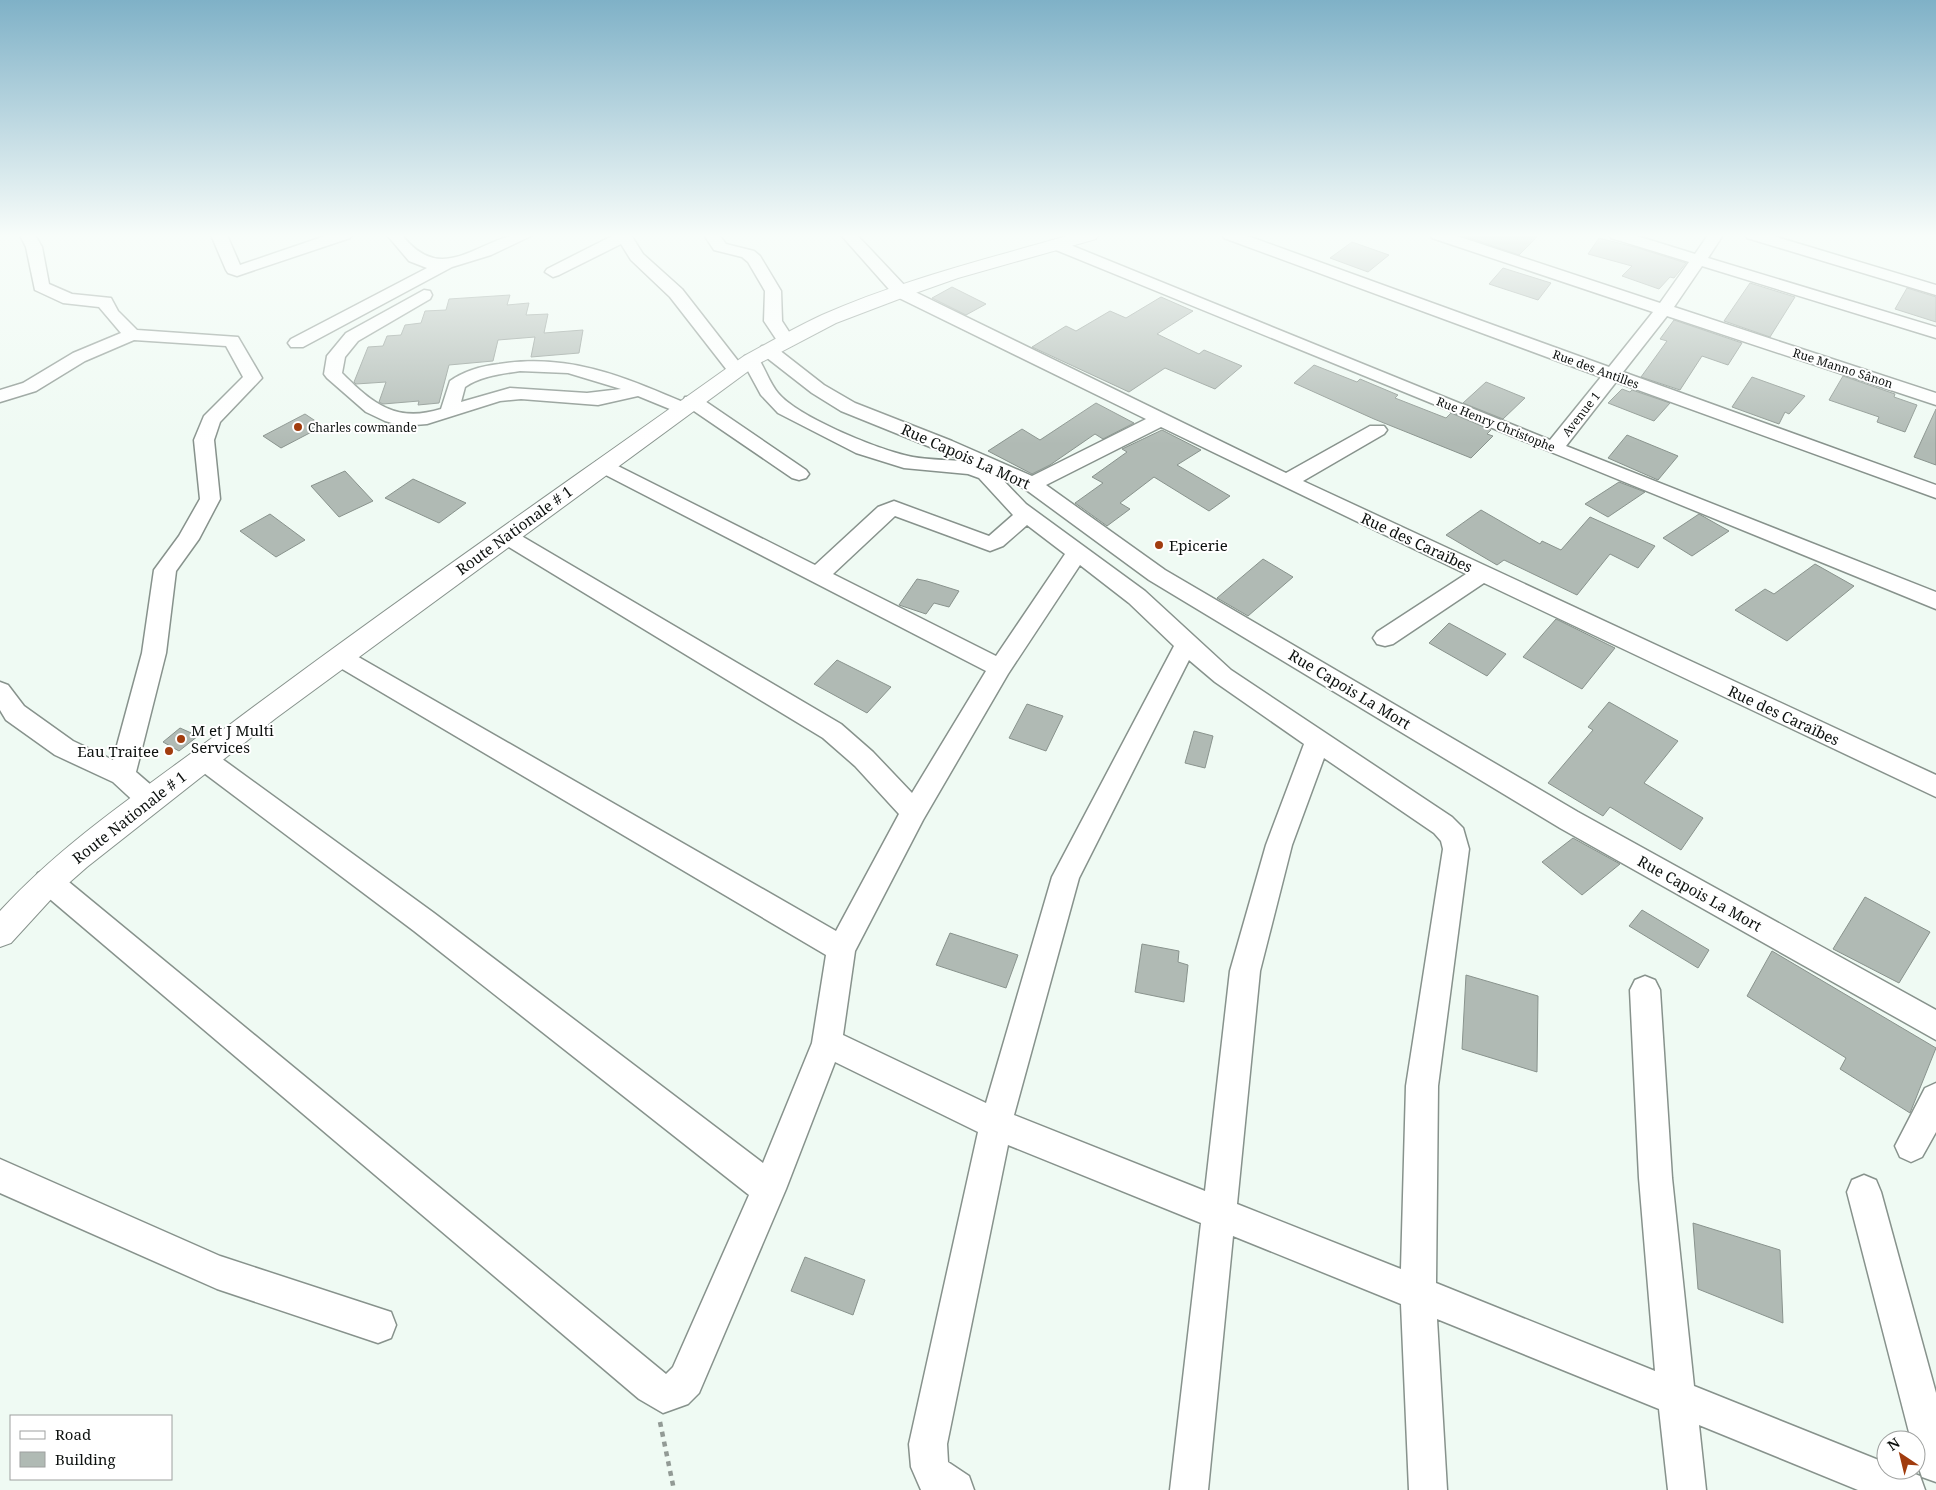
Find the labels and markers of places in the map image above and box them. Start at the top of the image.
place label: Charles cowmande [308,419,417,436]
marker: Charles cowmande [292,421,304,433]
place label: Epicerie [1169,535,1228,555]
marker: Epicerie [1153,539,1165,551]
place label: M et J Multi Services [191,720,274,757]
marker: M et J Multi Services [175,733,187,745]
place label: Eau Traitee [77,741,159,761]
marker: Eau Traitee [163,745,175,757]

